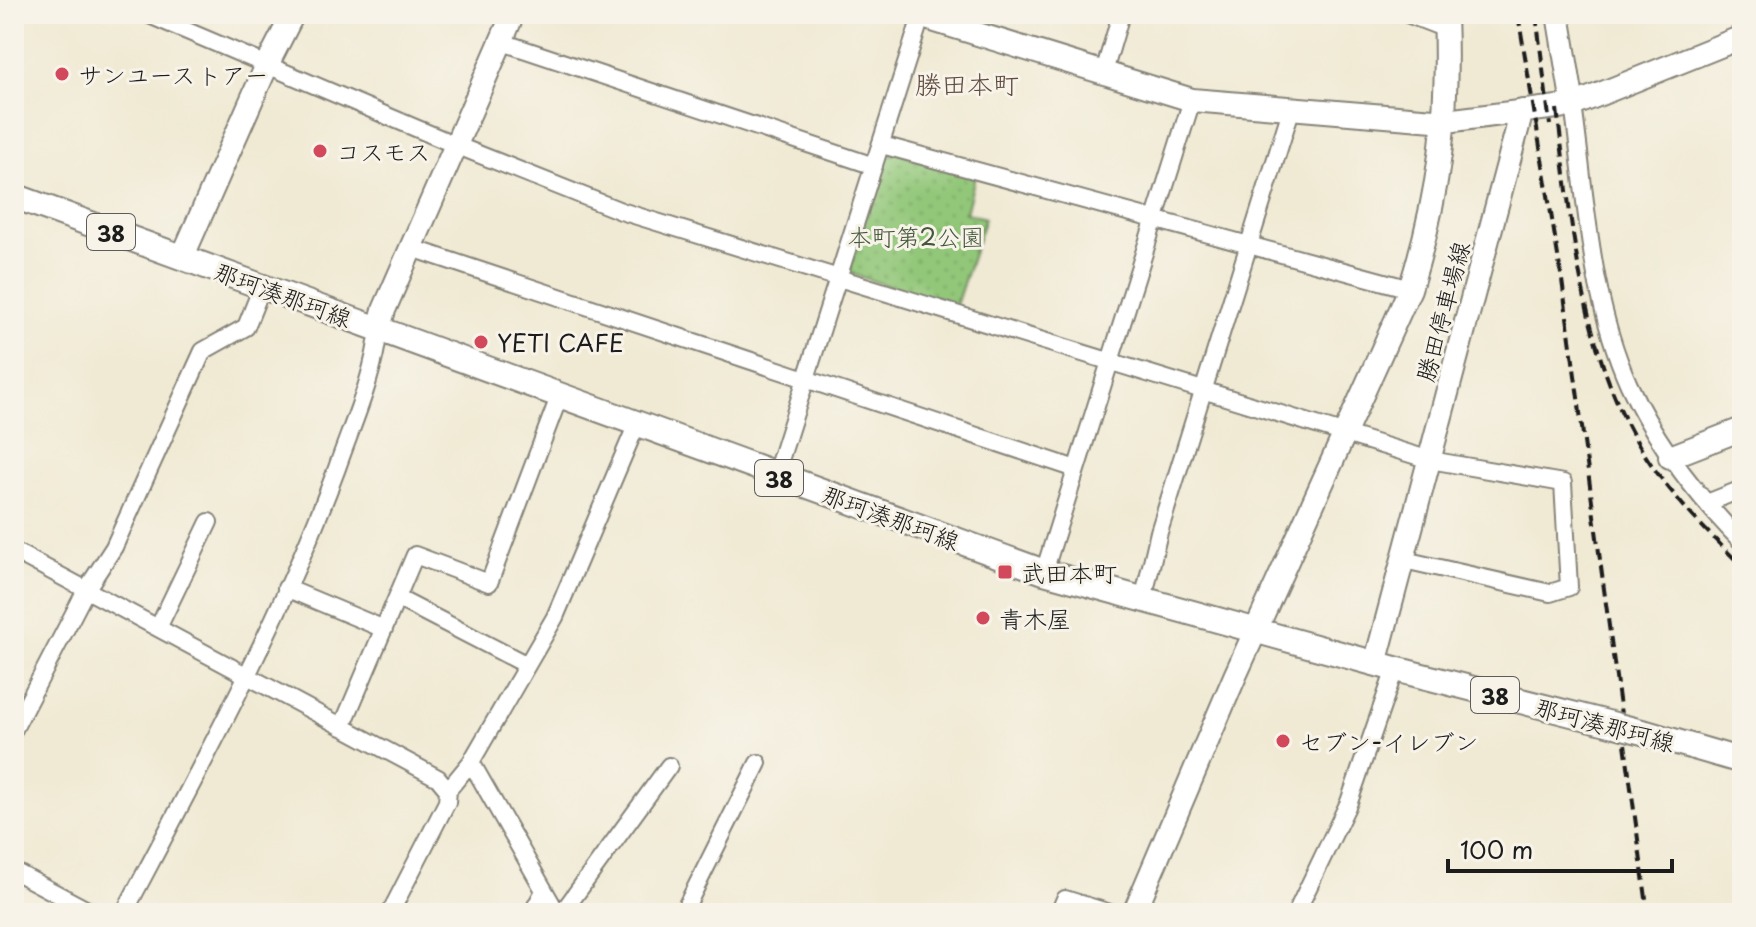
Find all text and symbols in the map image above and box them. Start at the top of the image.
place label: サンユーストアー [78,56,269,92]
district label: 勝田本町 [915,64,1019,103]
marker: サンユーストアー [53,65,71,83]
place label: コスモス [336,133,431,169]
marker: コスモス [311,142,329,160]
road number: 38 [87,214,135,250]
park label: 本町第2公園 [848,218,985,254]
street label: 勝田停車場線 [1406,237,1478,385]
street label: 那珂湊那珂線 [209,252,357,336]
place label: YETI CAFE [497,324,624,360]
marker: YETI CAFE [472,333,490,351]
road number: 38 [755,460,803,496]
street label: 那珂湊那珂線 [817,475,965,559]
place label: 武田本町 [1021,554,1117,590]
marker: 武田本町 [996,563,1014,581]
place label: 青木屋 [999,600,1071,636]
marker: 青木屋 [974,609,992,627]
road number: 38 [1471,677,1519,713]
street label: 那珂湊那珂線 [1531,688,1679,760]
place label: セブン-イレブン [1299,723,1479,759]
marker: セブン-イレブン [1274,732,1292,750]
scale bar [1448,823,1672,873]
text: 100 m [1460,831,1533,867]

